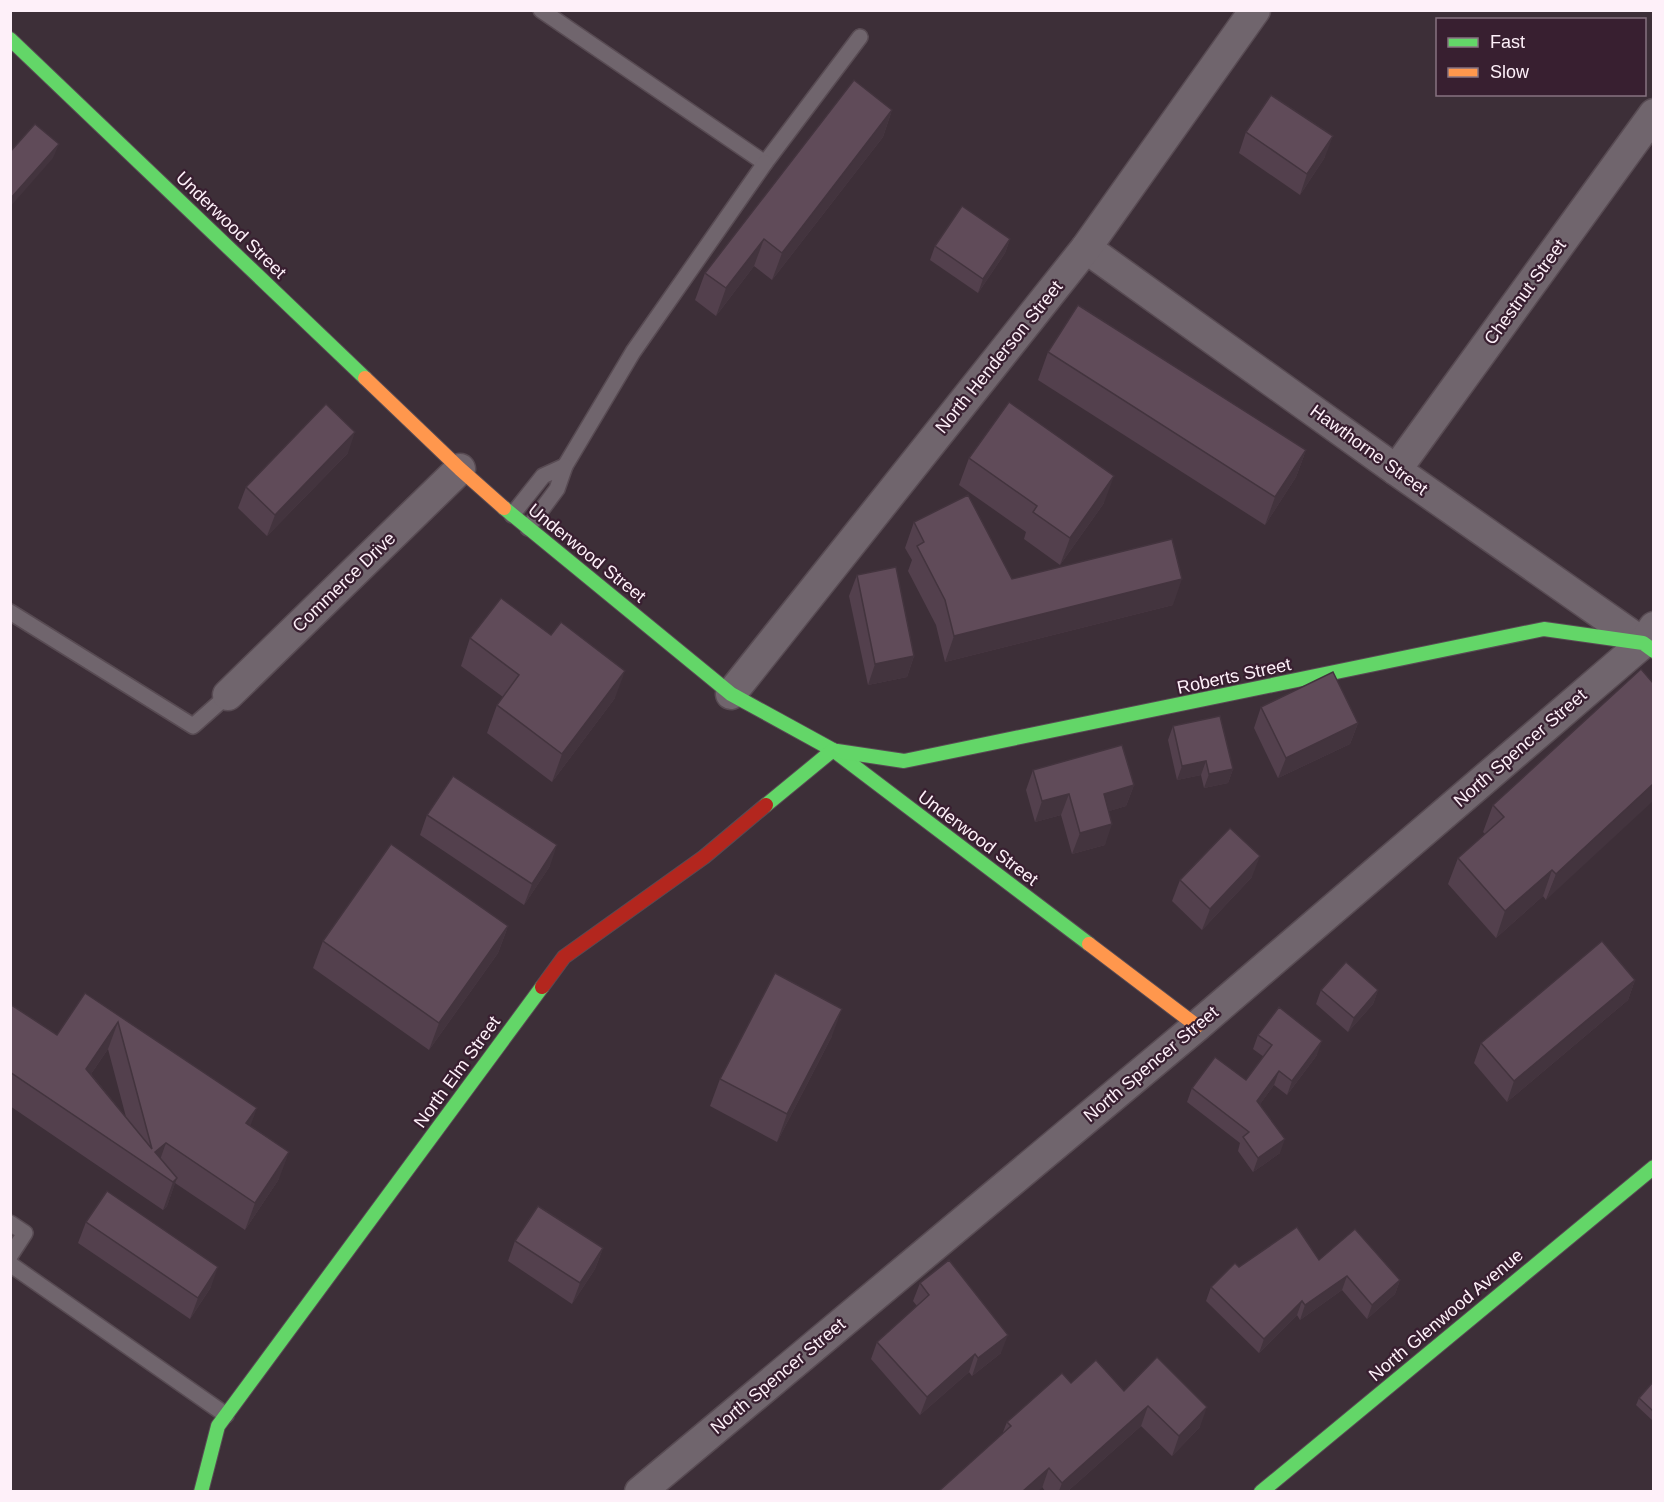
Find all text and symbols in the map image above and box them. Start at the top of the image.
legend [1436,18,1646,96]
text: Fast [1490,32,1525,52]
text: Slow [1490,62,1530,82]
street label: Underwood Street [172,167,290,283]
street label: Chestnut Street [1480,236,1570,348]
street label: North Henderson Street [931,277,1067,437]
street label: Hawthorne Street [1306,401,1432,499]
street label: Underwood Street [524,500,650,606]
street label: Commerce Drive [288,528,400,636]
street label: Roberts Street [1175,654,1293,698]
street label: North Spencer Street [1450,685,1590,811]
street label: Underwood Street [914,786,1042,890]
street label: North Spencer Street [1080,1002,1222,1126]
street label: North Elm Street [410,1012,504,1132]
street label: North Glenwood Avenue [1365,1245,1527,1385]
street label: North Spencer Street [707,1314,849,1438]

